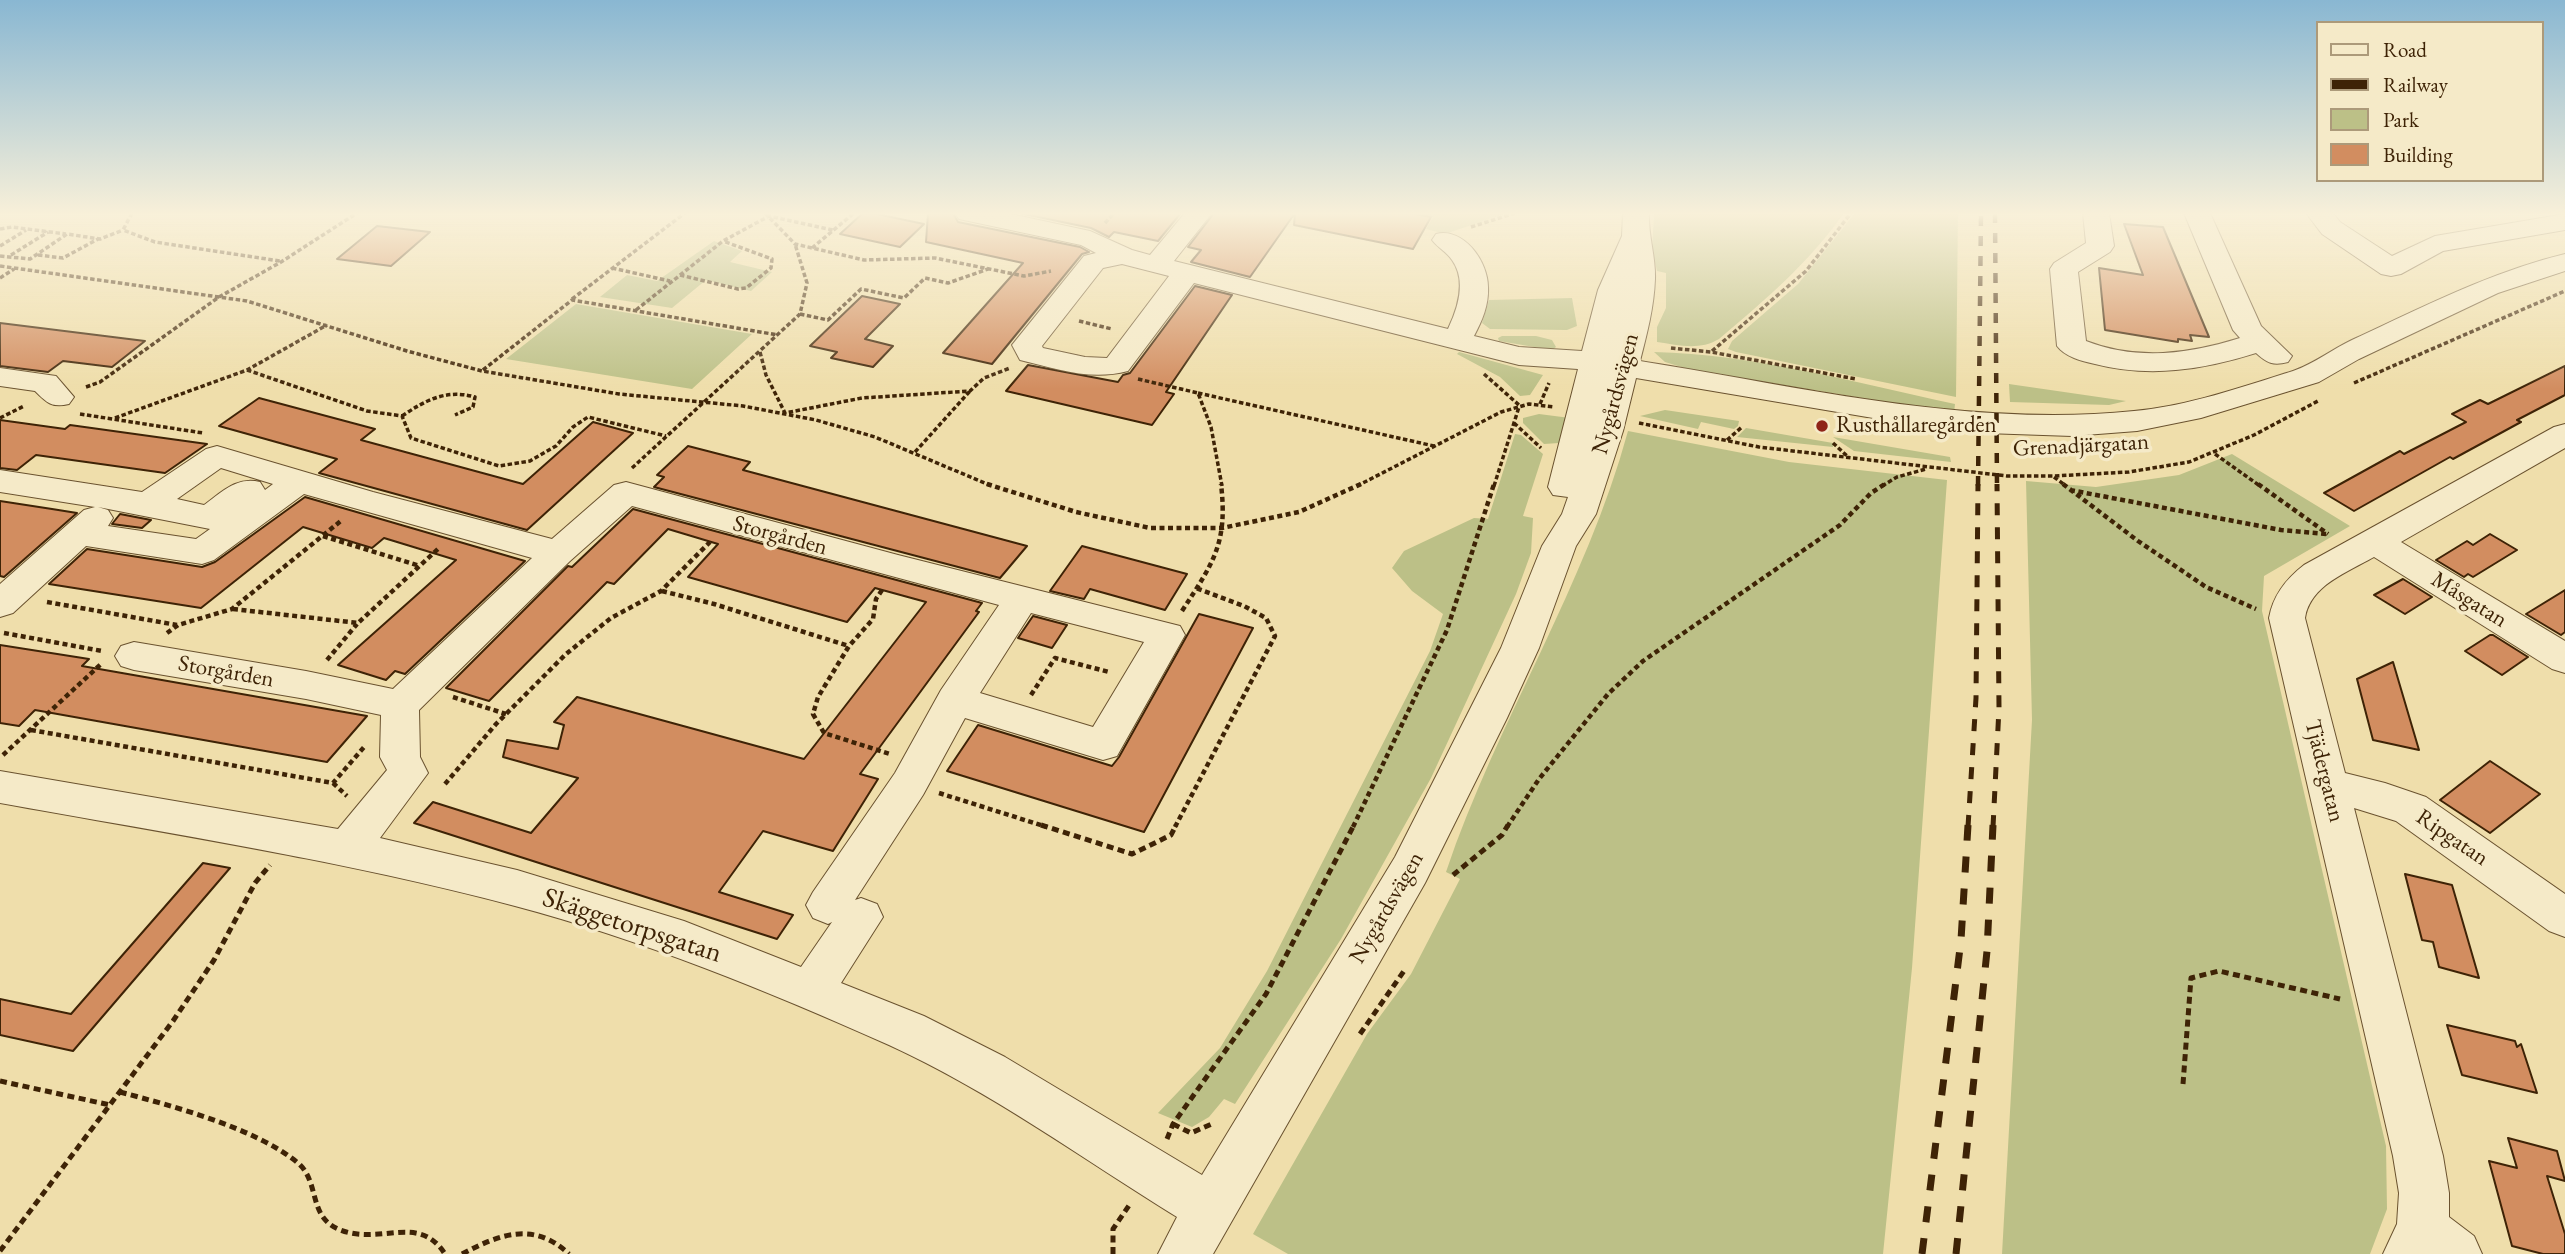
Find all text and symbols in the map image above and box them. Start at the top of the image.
legend [2316,21,2544,182]
text: Road [2383,36,2427,63]
text: Railway [2383,71,2448,98]
text: Park [2383,106,2419,133]
text: Building [2383,141,2453,168]
street label: Nygårdsvägen [1587,330,1645,458]
place label: Rusthållaregården [1836,412,1997,440]
marker: Rusthållaregården [1814,418,1830,434]
street label: Grenadjärgatan [2012,429,2150,463]
street label: Storgården [730,510,830,562]
street label: Måsgatan [2426,566,2512,634]
street label: Storgården [176,650,276,694]
street label: Tjädergatan [2298,717,2350,825]
street label: Ripgatan [2410,804,2494,872]
street label: Nygårdsvägen [1344,847,1430,969]
street label: Skäggetorpsgatan [538,881,726,971]

